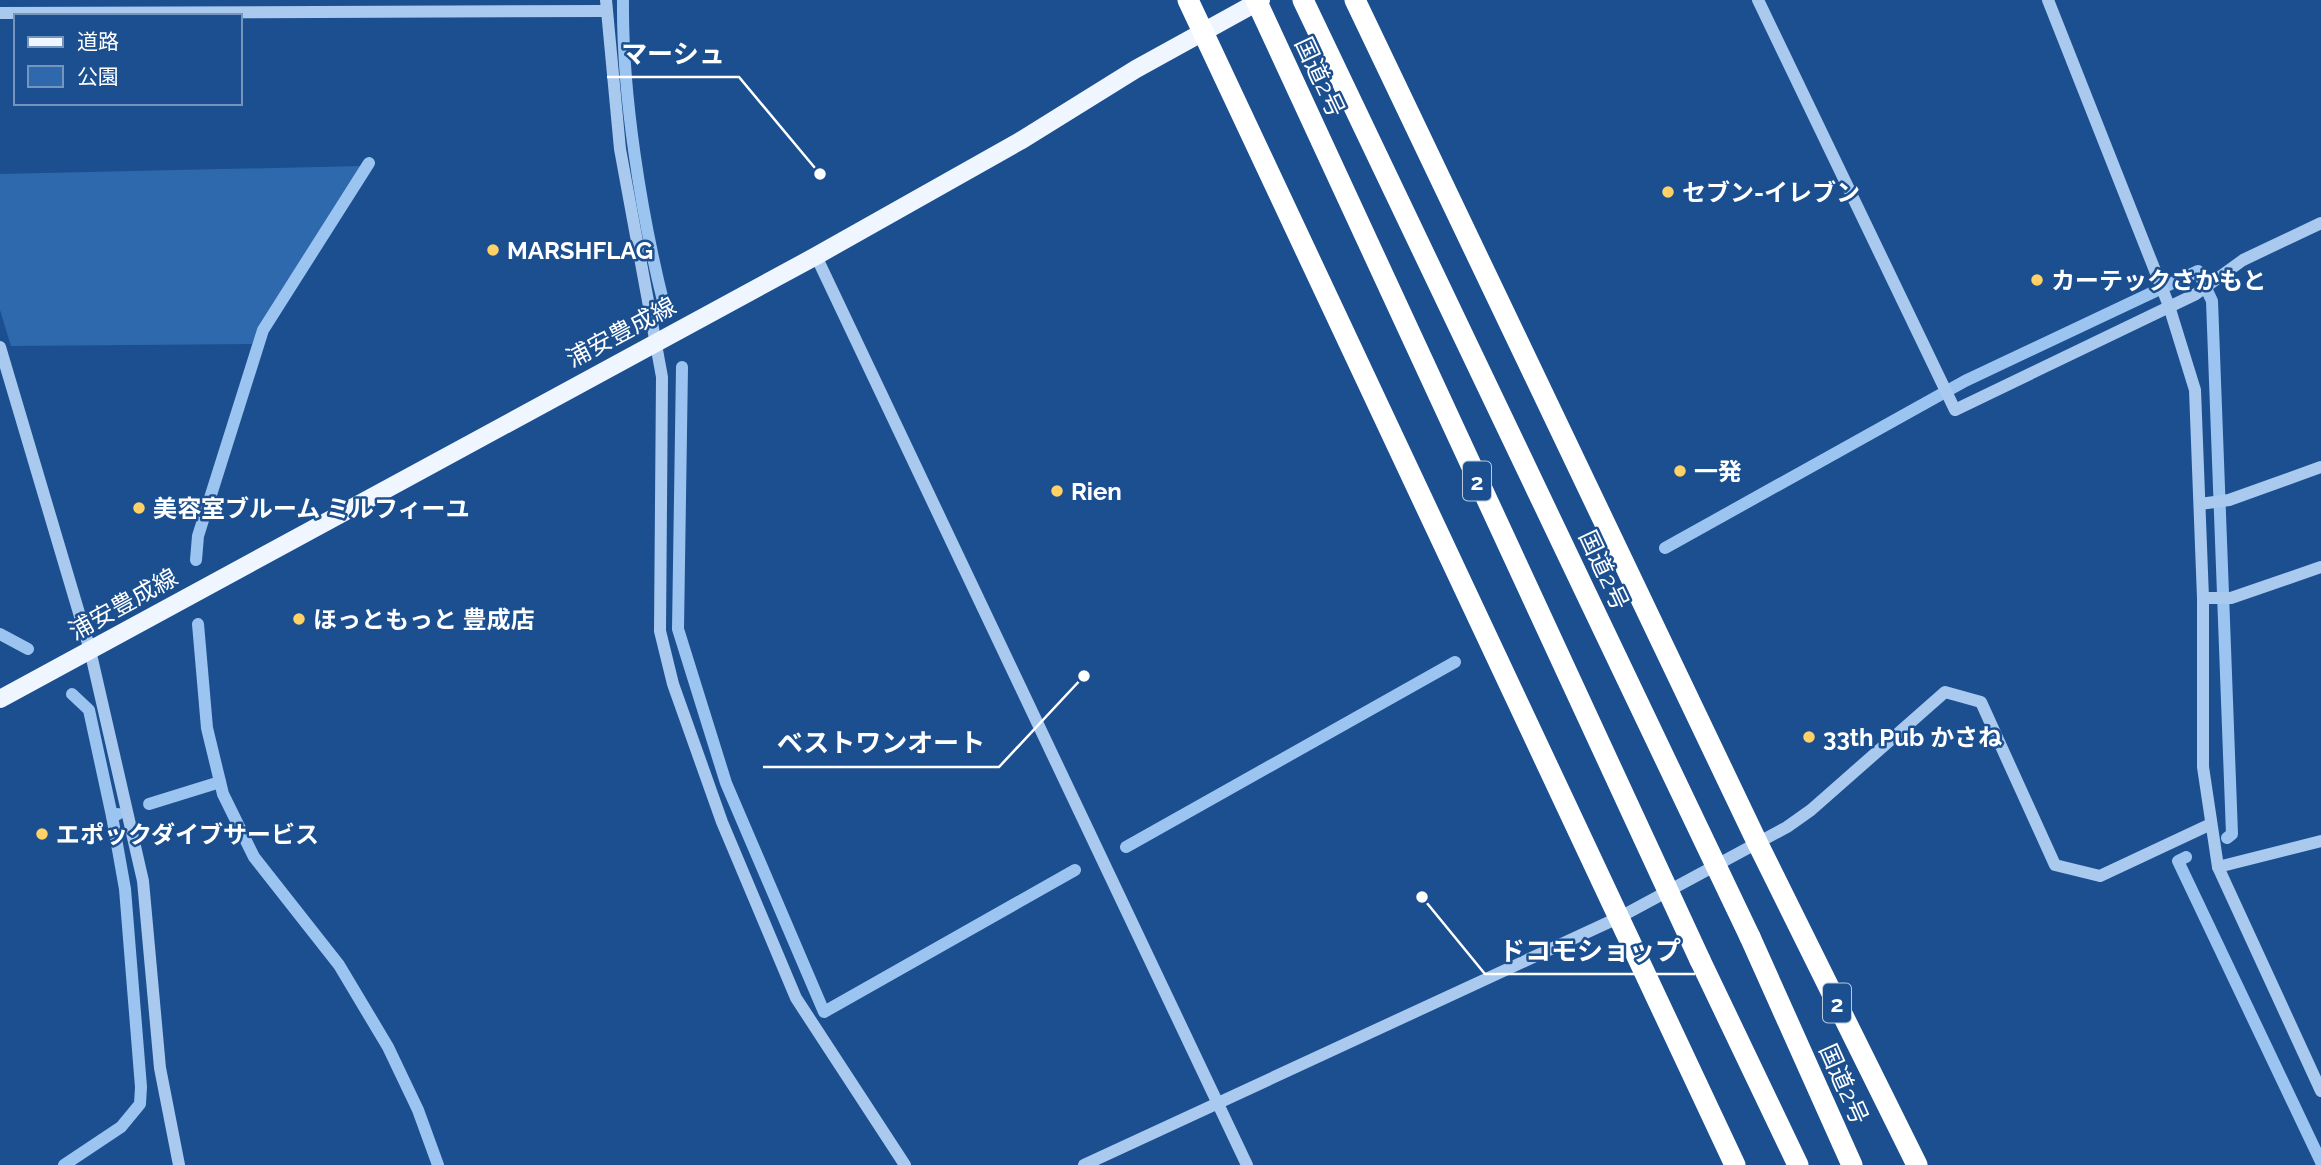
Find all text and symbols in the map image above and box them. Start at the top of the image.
legend [14,14,242,105]
text: 道路 [77,29,119,54]
callout: マーシュ [607,30,739,77]
street label: 国道2号 [1289,33,1351,121]
text: マーシュ [621,39,725,69]
text: 公園 [77,64,119,89]
place label: セブン-イレブン [1682,178,1860,207]
marker: セブン-イレブン [1660,184,1676,200]
place label: MARSHFLAG [507,236,653,265]
marker: MARSHFLAG [485,242,501,258]
place label: カーテックさかもと [2051,266,2267,295]
marker: カーテックさかもと [2029,272,2045,288]
street label: 浦安豊成線 [561,291,681,373]
place label: 一発 [1694,457,1742,486]
road number: 2 [1463,461,1491,500]
marker: 一発 [1672,463,1688,479]
place label: Rien [1071,477,1122,506]
marker: Rien [1049,483,1065,499]
place label: 美容室ブルーム ミルフィーユ [153,494,470,523]
marker: 美容室ブルーム ミルフィーユ [131,500,147,516]
street label: 国道2号 [1573,526,1635,614]
street label: 浦安豊成線 [63,562,183,646]
place label: ほっともっと 豊成店 [313,605,535,634]
marker: ほっともっと 豊成店 [291,611,307,627]
callout: ベストワンオート [763,720,999,767]
place label: 33th Pub かさね [1823,723,2002,752]
text: ベストワンオート [777,728,985,758]
marker: 33th Pub かさね [1801,729,1817,745]
place label: エポックダイブサービス [56,820,319,849]
marker: エポックダイブサービス [34,826,50,842]
callout: ドコモショップ [1485,927,1695,974]
text: ドコモショップ [1499,936,1681,966]
road number: 2 [1823,984,1851,1022]
street label: 国道2号 [1814,1039,1874,1129]

